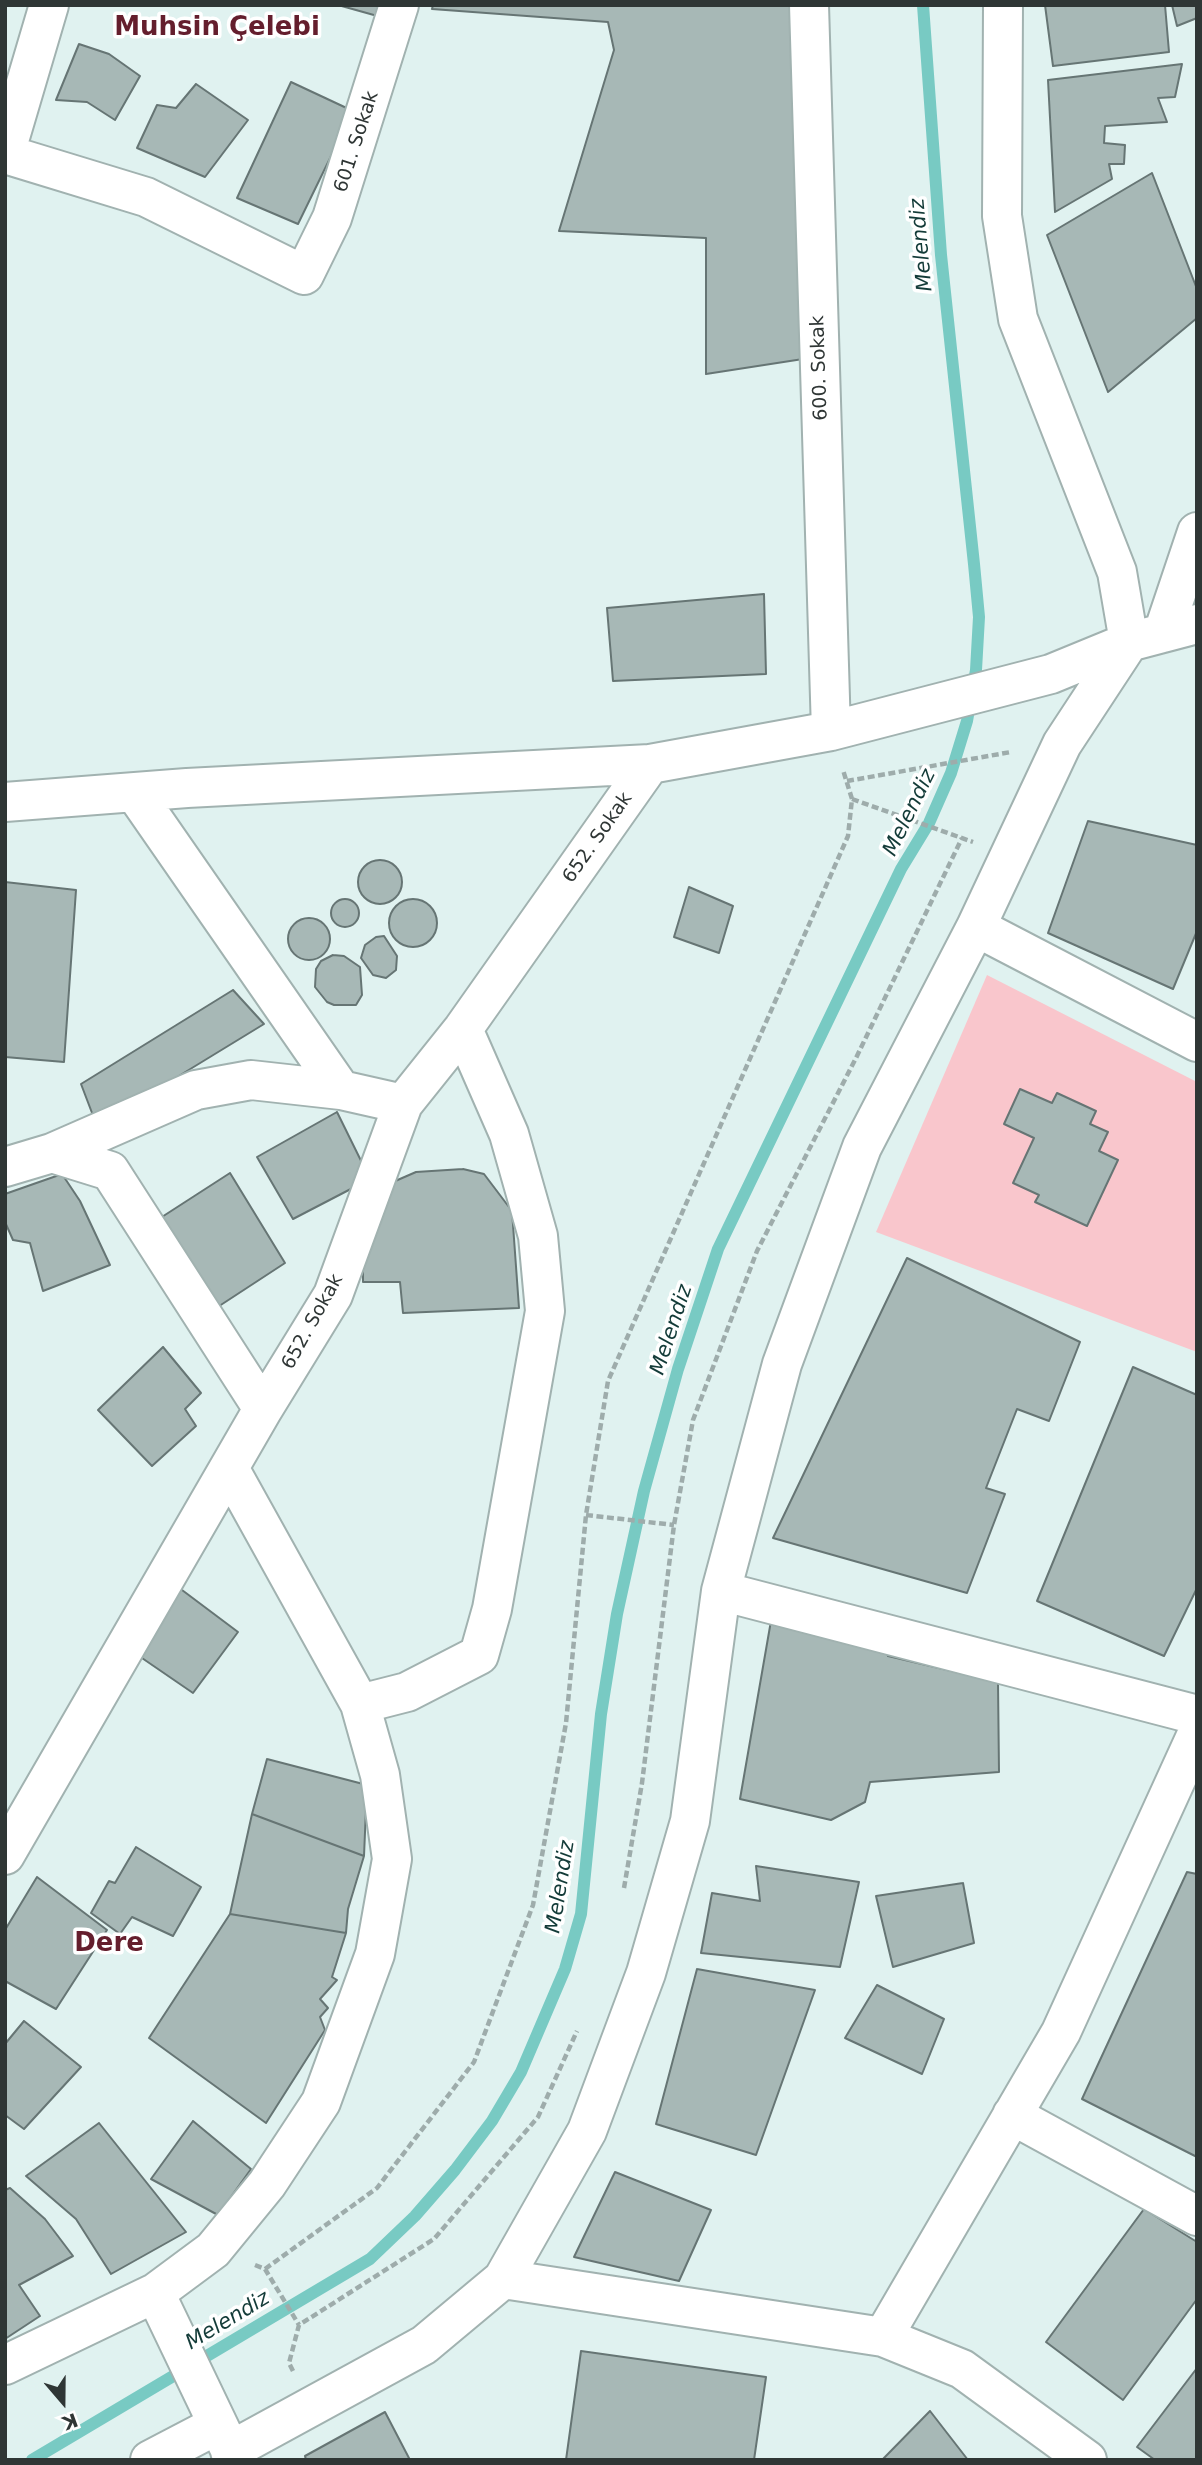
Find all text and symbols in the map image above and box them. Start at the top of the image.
district label: Muhsin Çelebi [114,12,320,44]
street label: 601. Sokak [330,88,384,196]
water label: Melendiz [905,197,939,293]
street label: 600. Sokak [807,315,833,421]
water label: Melendiz [878,766,942,860]
street label: 652. Sokak [558,788,638,888]
street label: 652. Sokak [277,1270,349,1374]
water label: Melendiz [646,1282,698,1378]
water label: Melendiz [541,1839,581,1935]
district label: Dere [74,1928,144,1960]
water label: Melendiz [182,2286,274,2356]
north arrow [28,2367,98,2437]
text: K [60,2409,81,2435]

